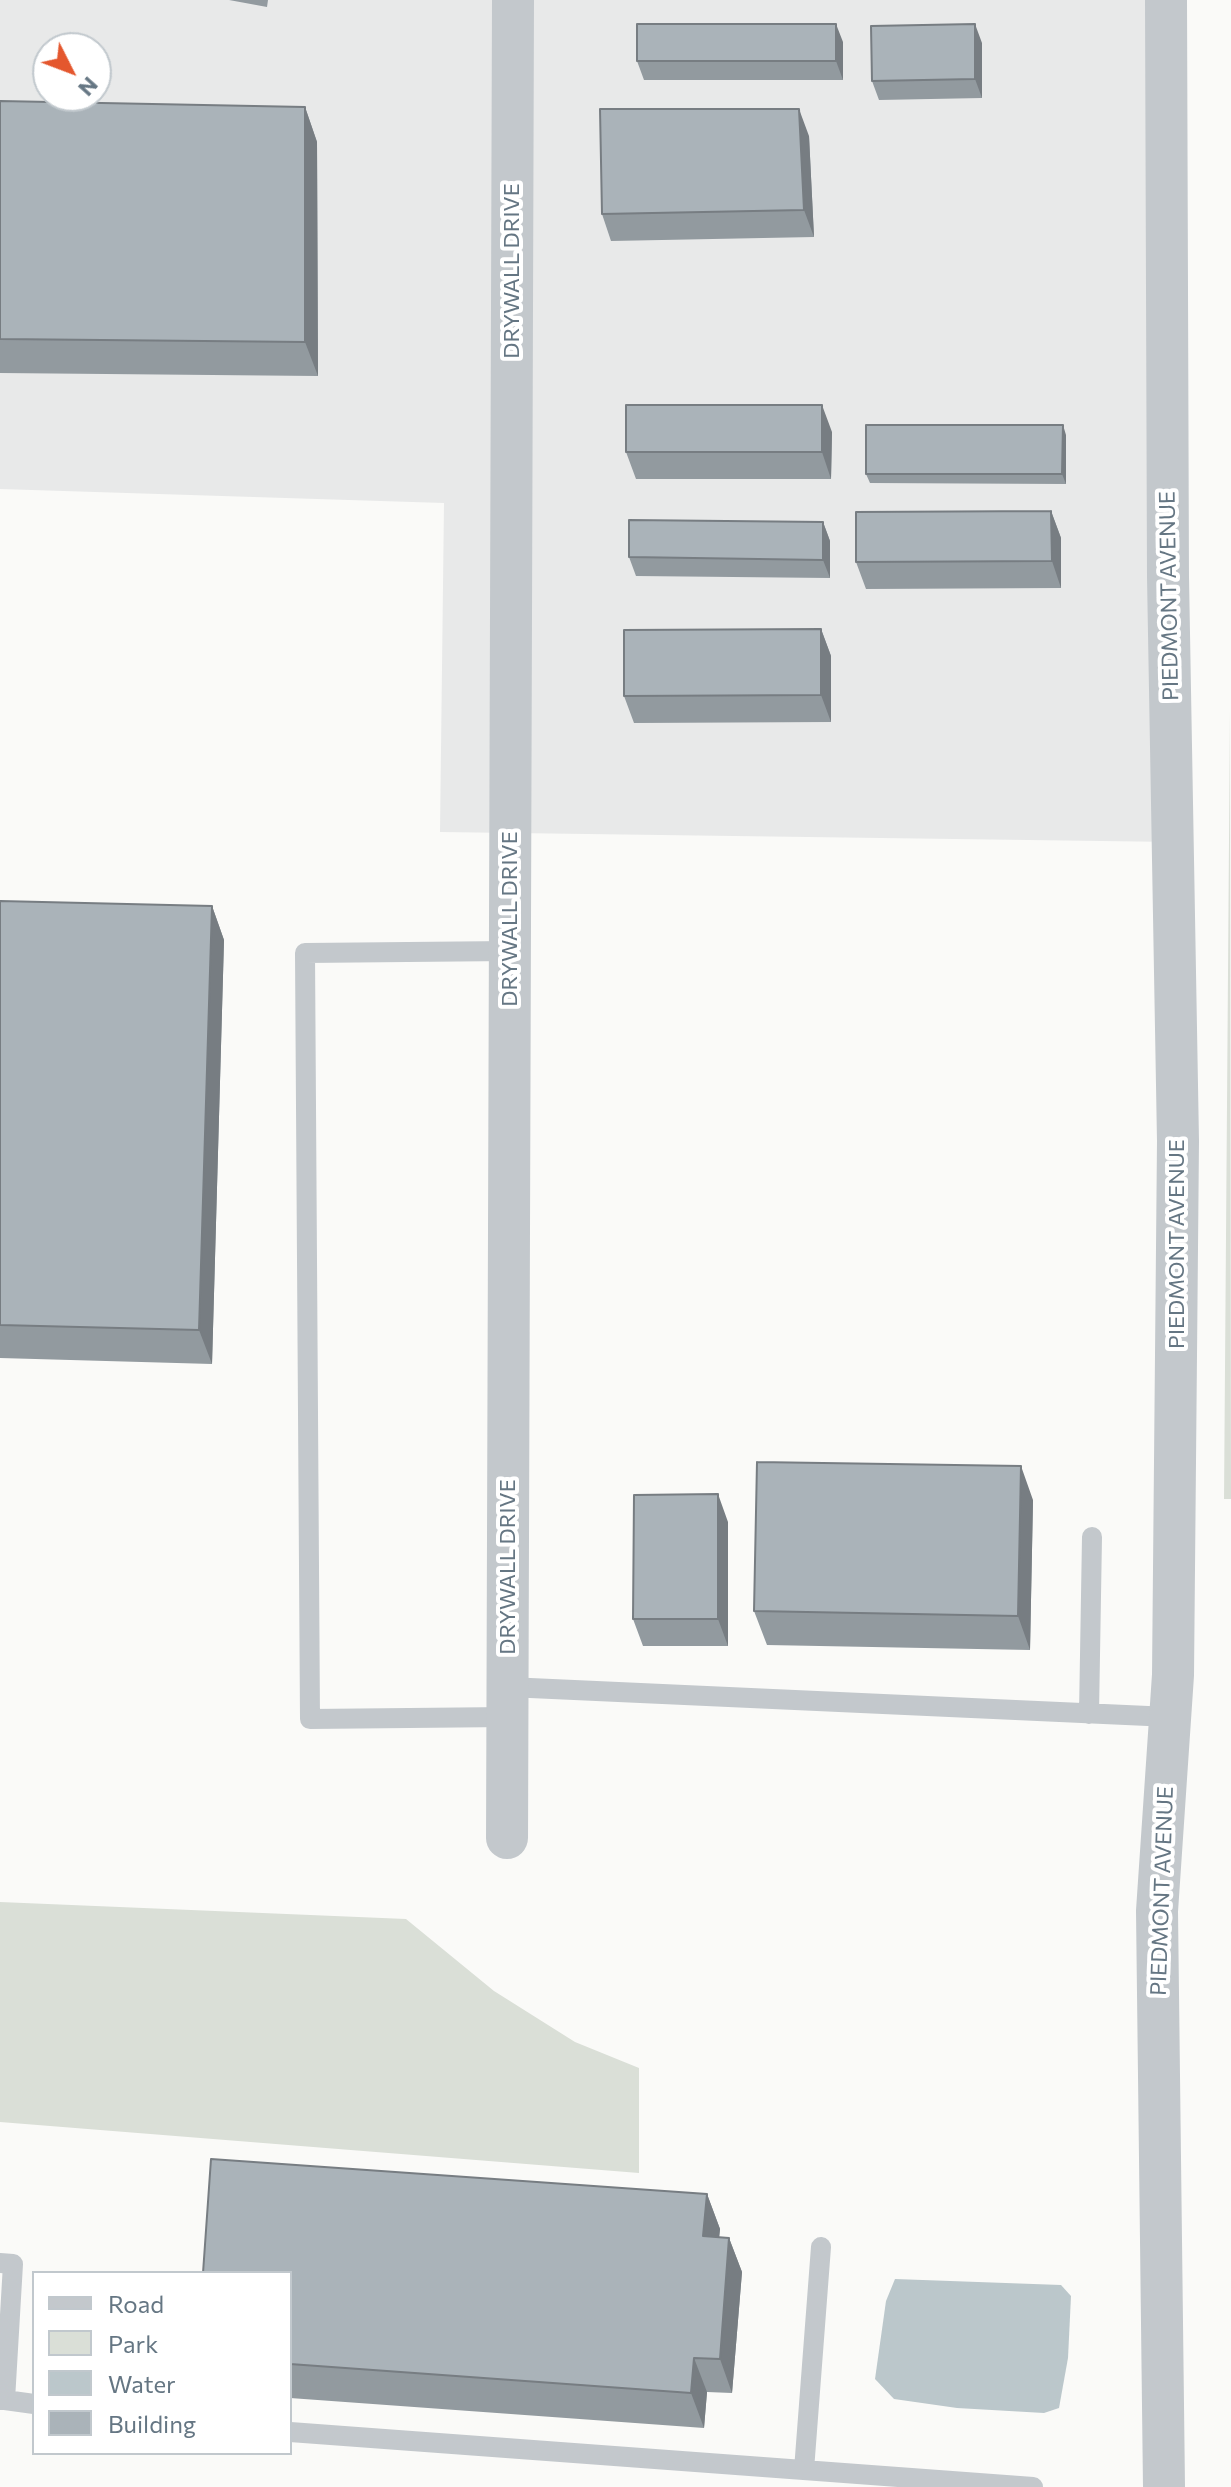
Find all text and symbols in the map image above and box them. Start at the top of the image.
north arrow [32,32,112,112]
text: N [73,72,104,102]
street label: DRYWALL DRIVE [499,183,525,359]
street label: PIEDMONT AVENUE [1154,491,1184,701]
street label: DRYWALL DRIVE [497,831,523,1007]
street label: PIEDMONT AVENUE [1164,1139,1190,1349]
street label: DRYWALL DRIVE [495,1479,521,1655]
street label: PIEDMONT AVENUE [1145,1786,1179,1996]
legend [32,2271,292,2455]
text: Road [108,2289,164,2318]
text: Park [108,2329,158,2358]
text: Water [108,2369,176,2398]
text: Building [108,2409,196,2438]

